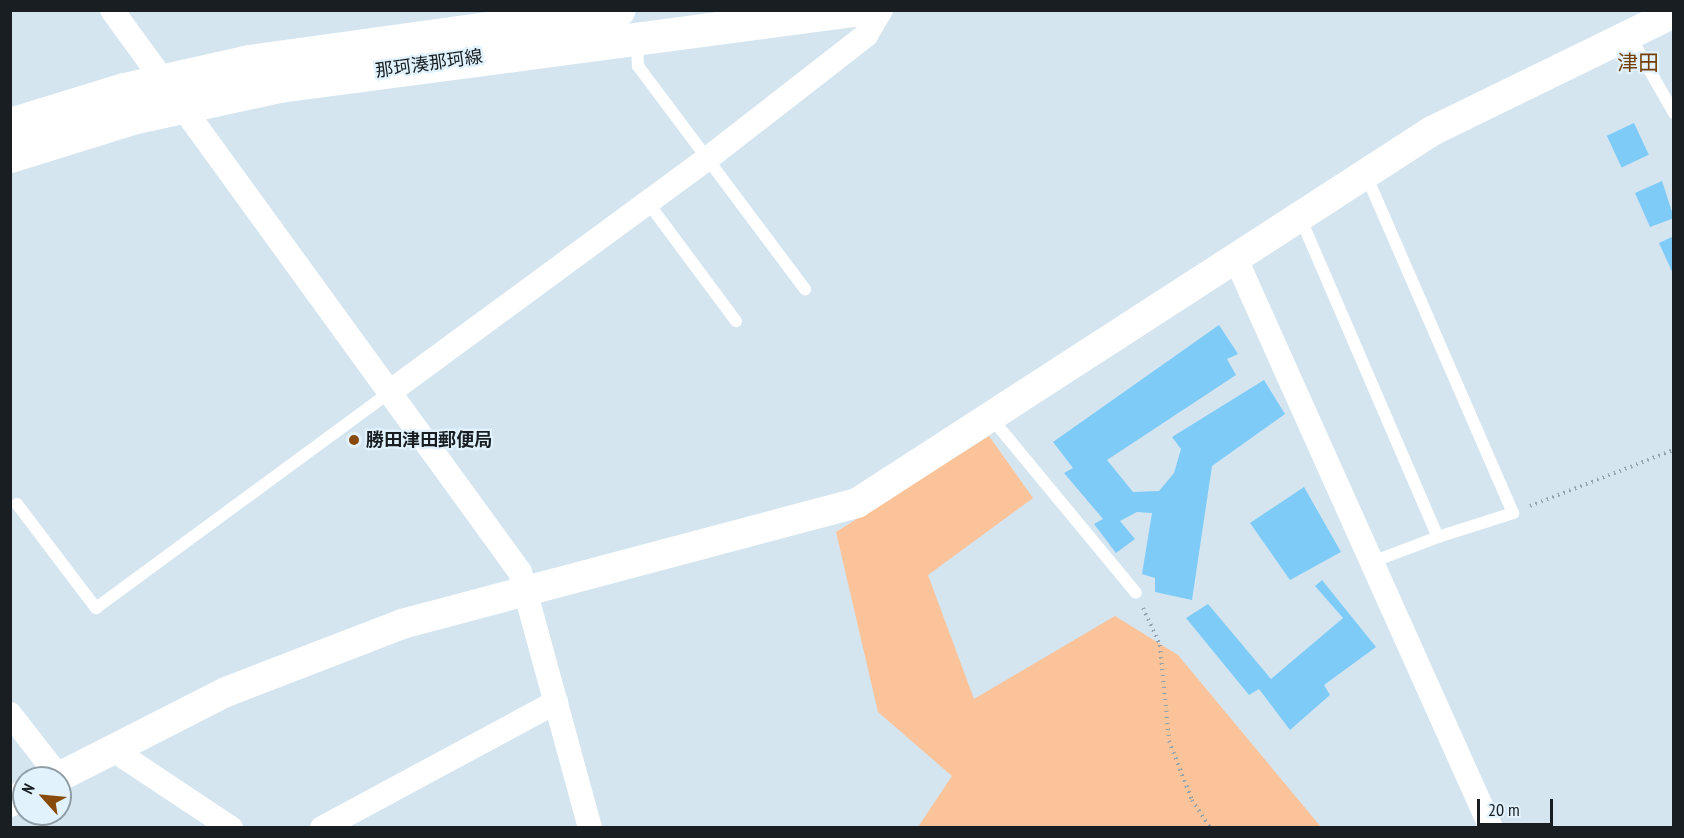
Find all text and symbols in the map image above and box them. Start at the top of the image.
street label: 那珂湊那珂線 [374,46,484,82]
district label: 津田 [1617,50,1659,76]
place label: 勝田津田郵便局 [366,429,492,451]
marker: 勝田津田郵便局 [347,433,361,447]
north arrow [12,766,72,826]
text: N [17,780,39,797]
scale bar [1480,787,1556,825]
text: 20 m [1488,798,1520,821]

